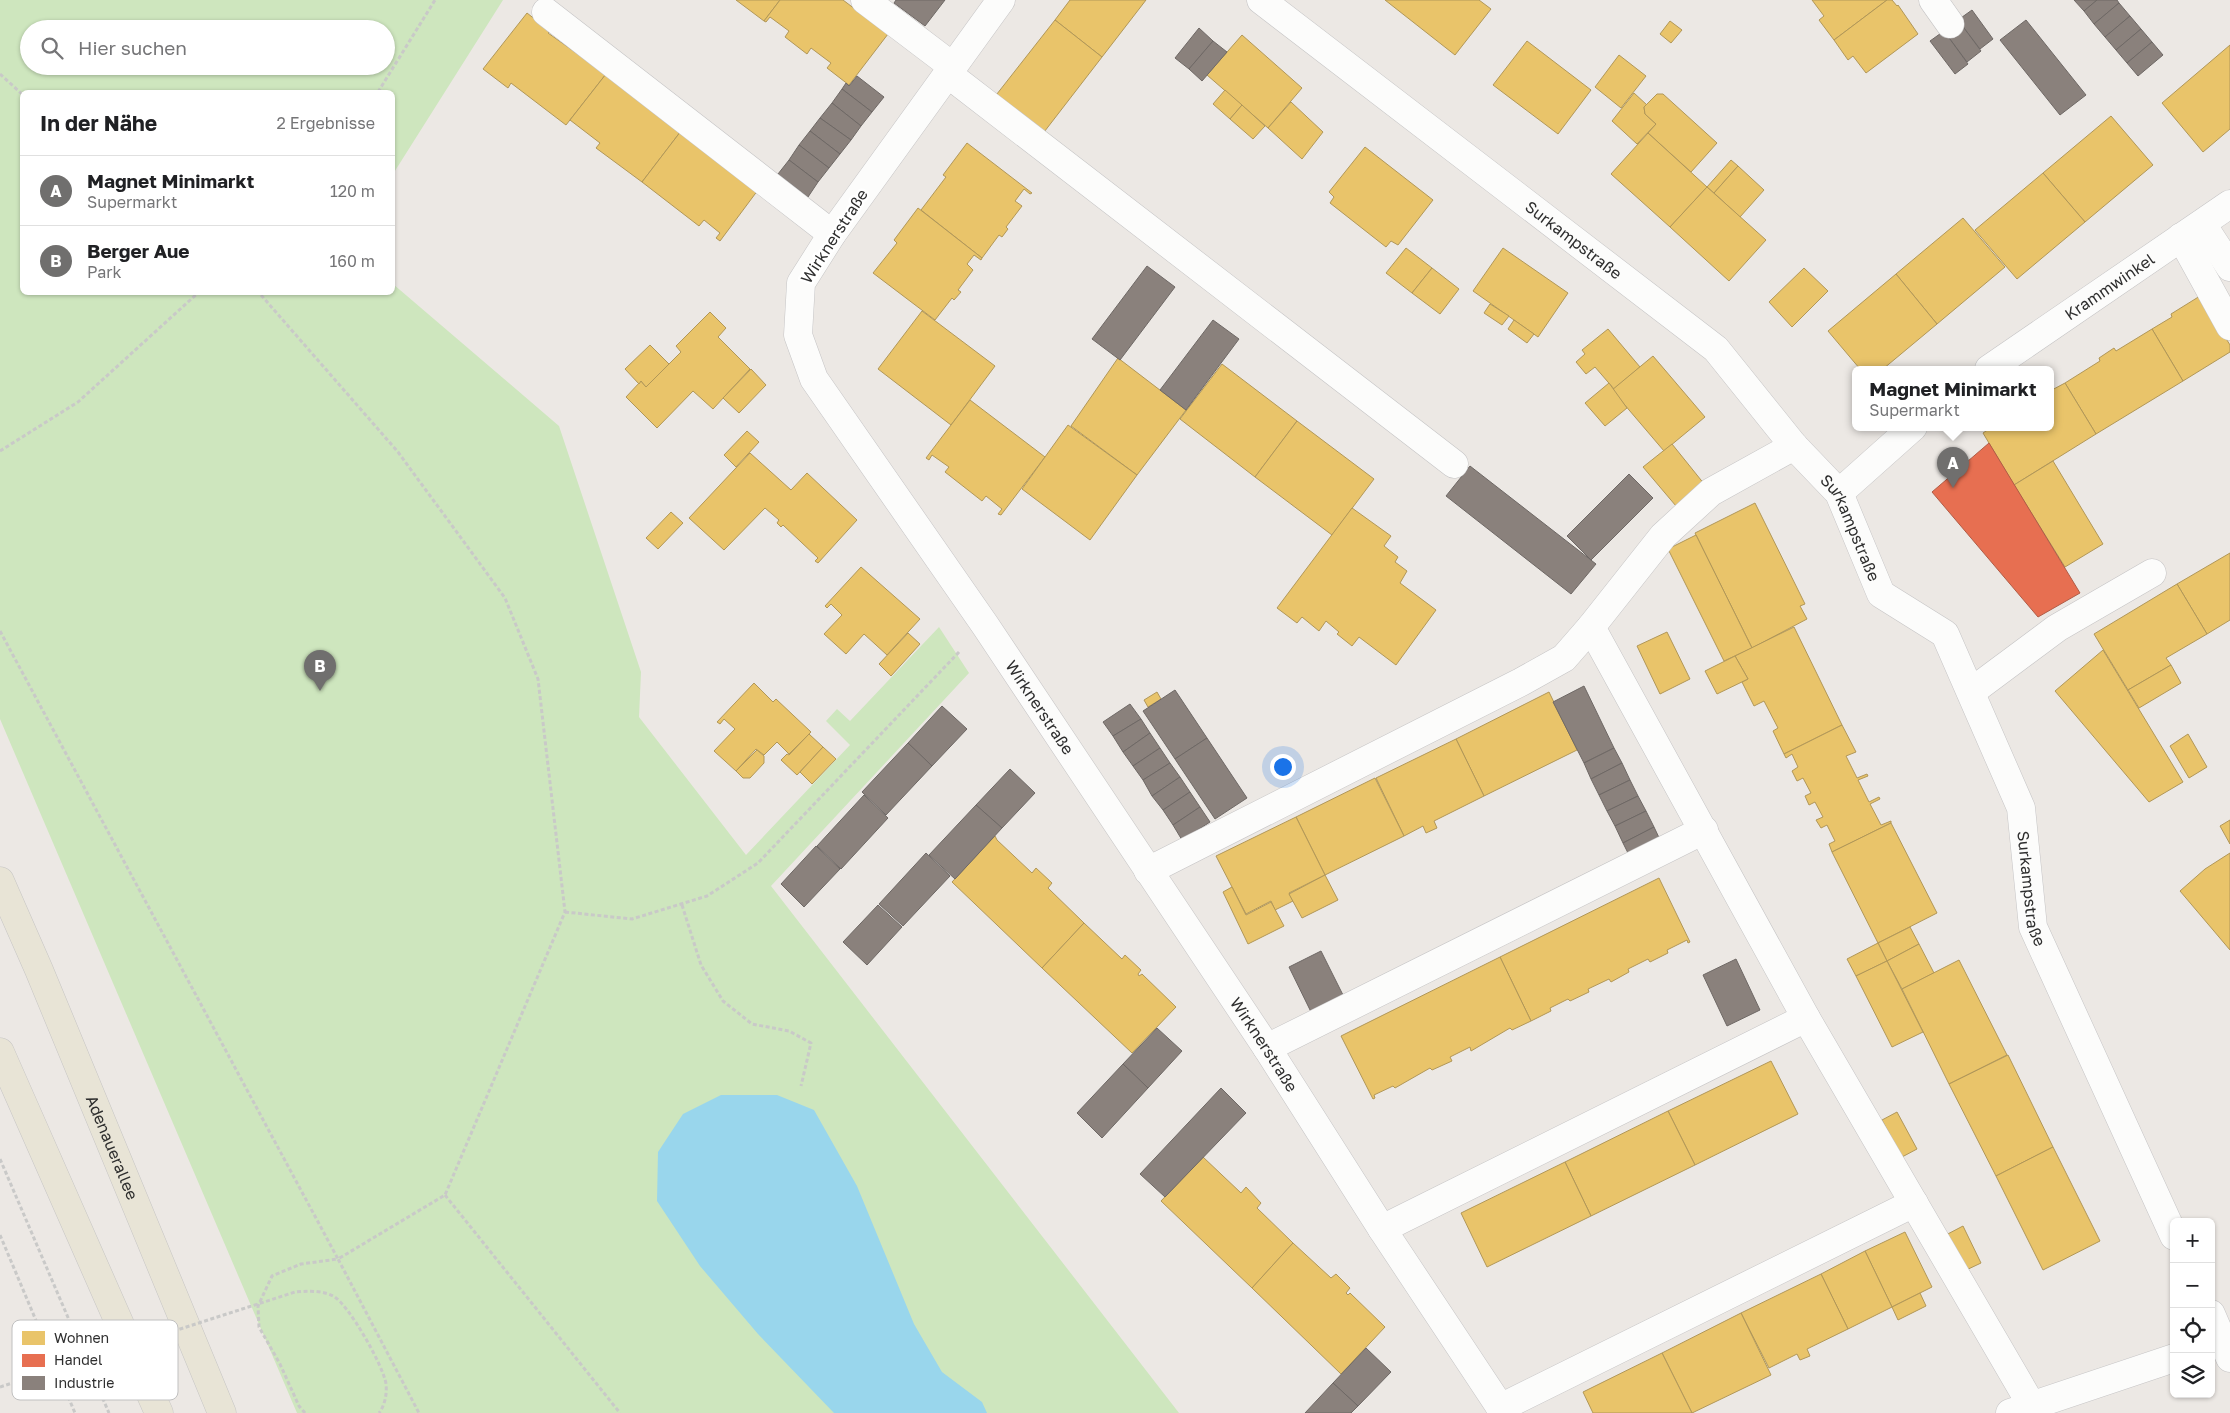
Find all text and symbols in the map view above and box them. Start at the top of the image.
search box [20,20,395,75]
icon: search [38,34,66,62]
text: Hier suchen [78,36,187,59]
text: In der Nähe [40,110,157,136]
text: 2 Ergebnisse [277,113,375,133]
text: Magnet Minimarkt [87,169,254,192]
text: A [50,181,62,201]
text: 120 m [330,181,375,201]
street label: Wirknerstraße [796,185,872,287]
text: Supermarkt [87,192,177,212]
street label: Surkampstraße [1521,196,1626,283]
text: Berger Aue [87,239,190,262]
street label: Krammwinkel [2061,249,2158,324]
text: B [50,251,62,271]
text: 160 m [329,251,375,271]
text: Park [87,262,122,282]
popup [1852,366,2054,431]
text: Magnet Minimarkt [1869,377,2037,400]
text: Supermarkt [1869,400,1960,420]
pin: A [1937,447,1969,488]
street label: Surkampstraße [1816,470,1884,584]
pin: B [304,650,336,691]
street label: Wirknerstraße [1001,656,1078,758]
your location [1270,754,1296,780]
street label: Surkampstraße [2013,830,2050,949]
street label: Wirknerstraße [1226,993,1302,1096]
street label: Adenauerallee [82,1092,143,1203]
map controls [2170,1218,2215,1398]
button: + [2170,1218,2215,1263]
button: − [2170,1263,2215,1308]
button: locate [2170,1308,2215,1353]
legend [12,1320,178,1400]
text: Wohnen [54,1329,109,1346]
text: Handel [54,1351,102,1368]
button: layers [2170,1353,2215,1398]
text: Industrie [54,1374,114,1391]

